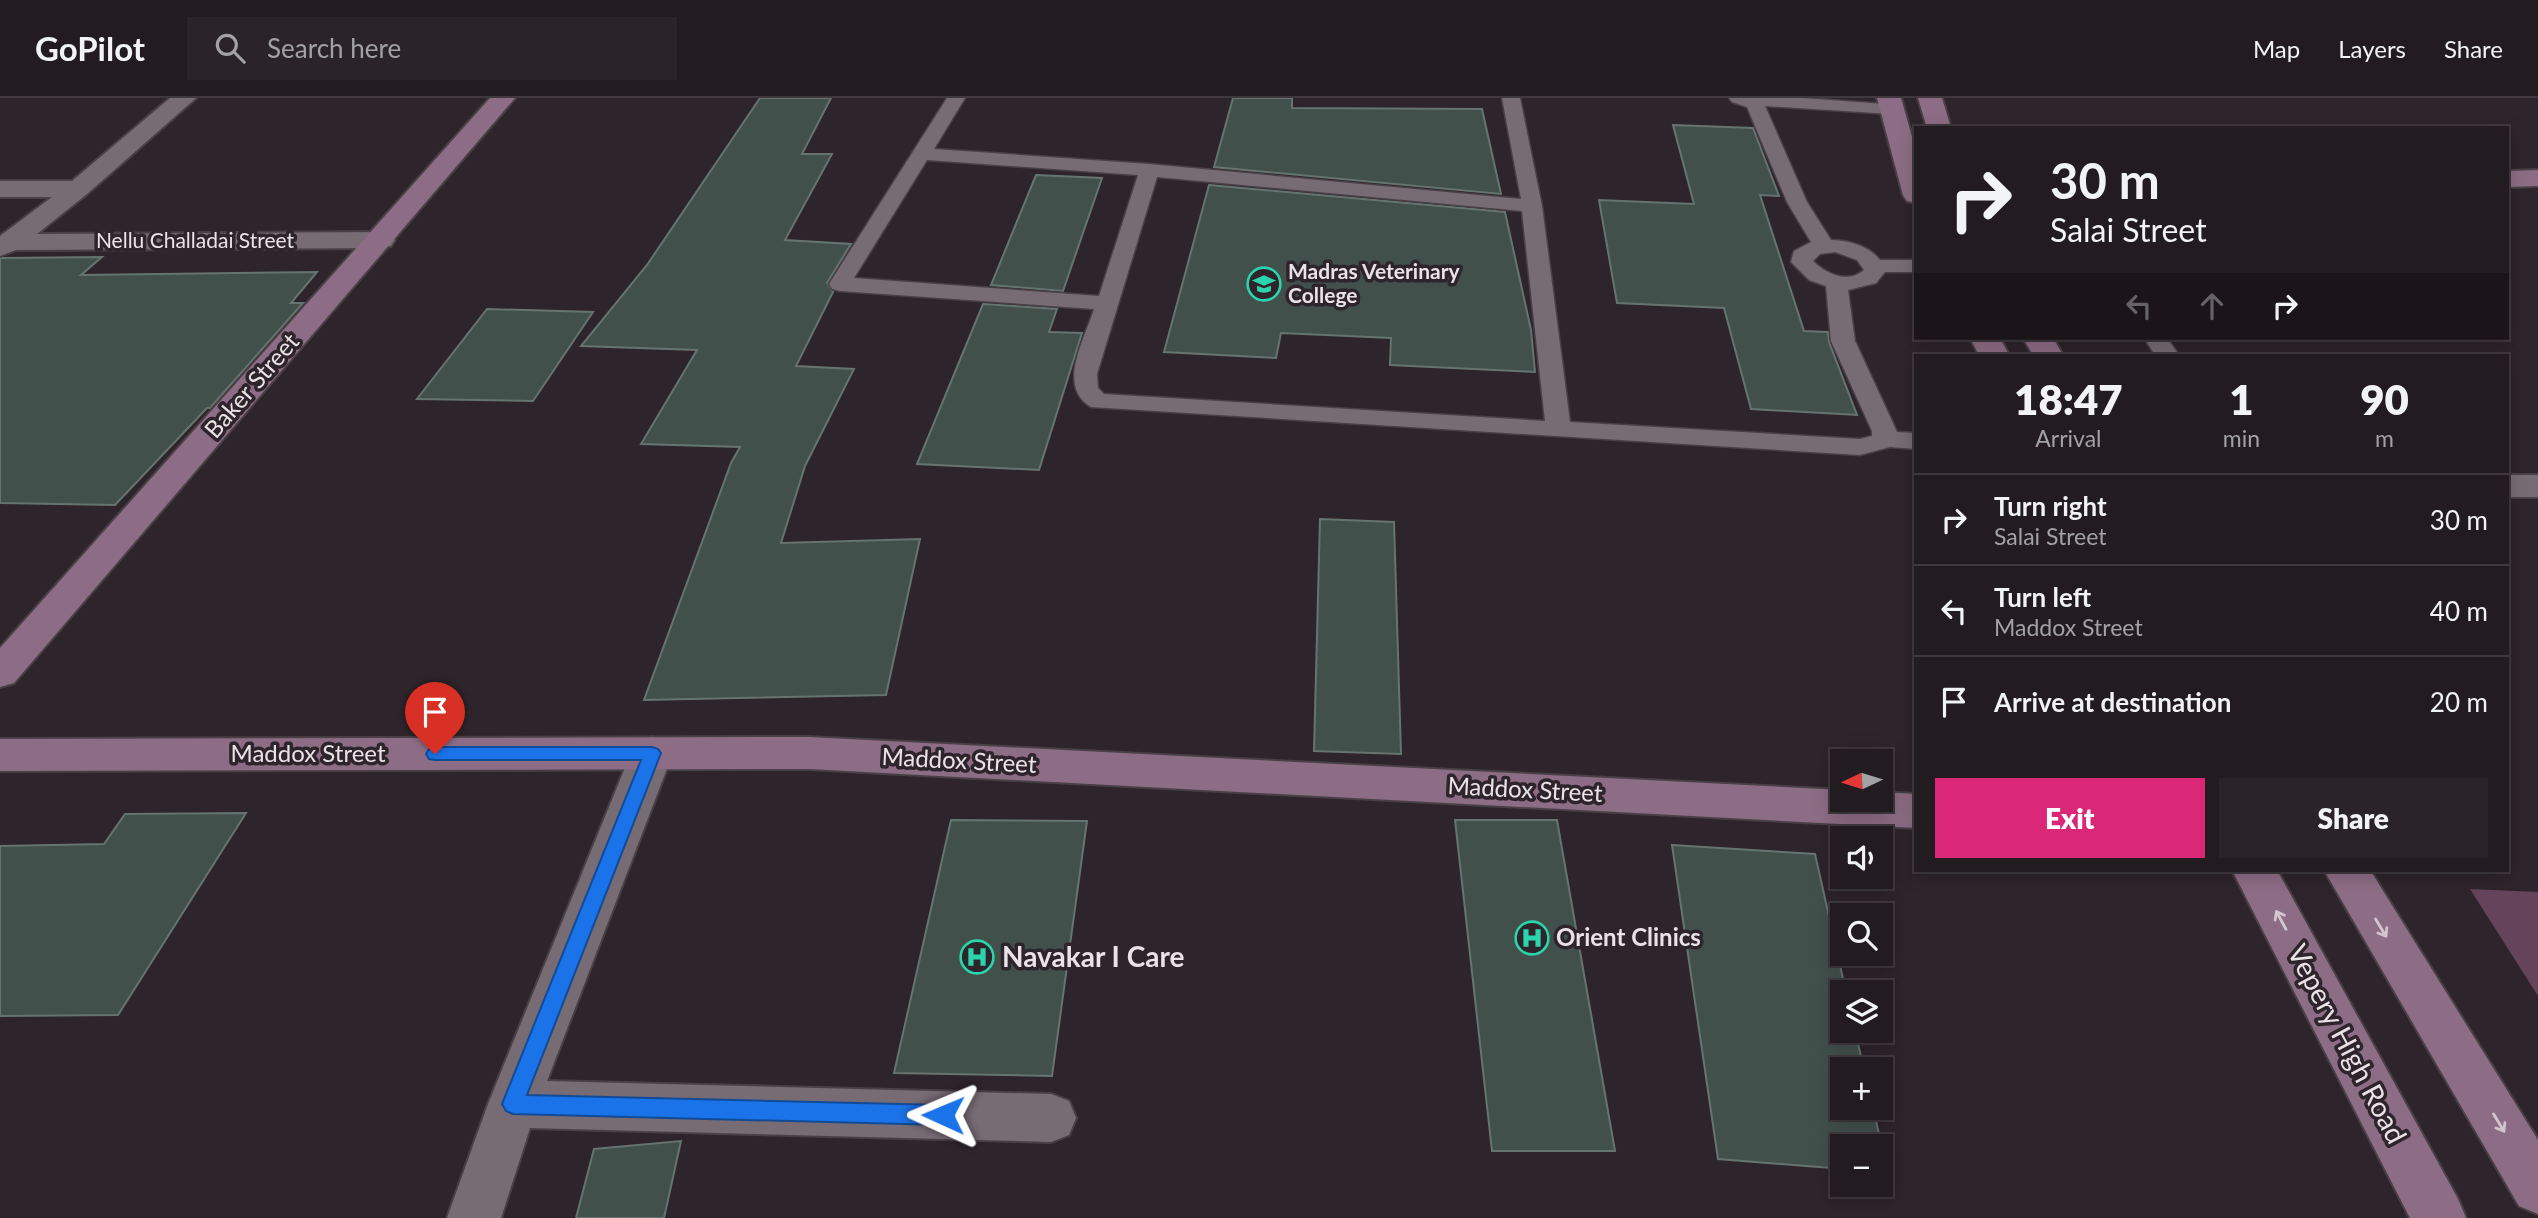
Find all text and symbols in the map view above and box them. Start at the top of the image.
search box [187,17,677,80]
text: GoPilot [35,28,145,68]
icon: search [211,29,249,67]
text: Search here [267,32,401,64]
text: Map [2253,34,2300,63]
text: Layers [2338,34,2406,63]
text: Share [2444,34,2503,63]
text: 30 m [2050,151,2160,209]
icon: right [1935,154,2026,245]
text: Salai Street [2050,210,2207,249]
street label: Nellu Challadai Street [96,227,295,252]
place label: Madras Veterinary College [1288,258,1461,307]
school or university icon: Madras Veterinary College [1245,265,1283,303]
icon: left [2120,287,2158,325]
icon: ahead [2193,287,2231,325]
icon: right [2266,287,2304,325]
street label: Baker Street [198,327,304,443]
text: 18:47 [2014,374,2123,424]
text: 1 [2229,374,2254,424]
text: 90 [2360,374,2409,424]
text: Arrival [2035,424,2102,452]
text: min [2223,424,2260,452]
text: m [2375,424,2394,452]
text: Turn right [1994,490,2107,522]
icon: right [1935,501,1973,539]
text: 30 m [2430,504,2488,536]
text: Salai Street [1994,522,2107,550]
text: Turn left [1994,581,2091,613]
icon: left [1935,592,1973,630]
text: 40 m [2430,595,2488,627]
text: Maddox Street [1994,613,2143,641]
pin [405,682,465,754]
icon: arrive [1935,683,1973,721]
text: Arrive at destination [1994,686,2231,718]
text: 20 m [2430,686,2488,718]
icon: arrive [416,693,454,731]
street label: Maddox Street [230,738,386,767]
street label: Maddox Street [881,741,1038,778]
north arrow [1830,749,1894,812]
map controls [1830,749,1893,1197]
street label: Maddox Street [1447,770,1604,807]
button: Exit [1935,778,2205,858]
button: Share [2219,778,2488,858]
button: sound [1830,826,1893,889]
button: search [1830,903,1893,966]
one-way arrow [2273,910,2287,930]
one-way arrow [2375,918,2389,938]
hospital icon: Orient Clinics [1513,919,1551,957]
place label: Orient Clinics [1556,922,1701,951]
hospital icon: Navakar I Care [958,938,996,976]
street label: Vepery High Road [2281,938,2415,1149]
place label: Navakar I Care [1002,939,1184,973]
button: layers [1830,980,1893,1043]
button: + [1830,1057,1893,1120]
position arrow [906,1078,980,1152]
one-way arrow [2492,1113,2506,1133]
button: − [1830,1134,1893,1197]

